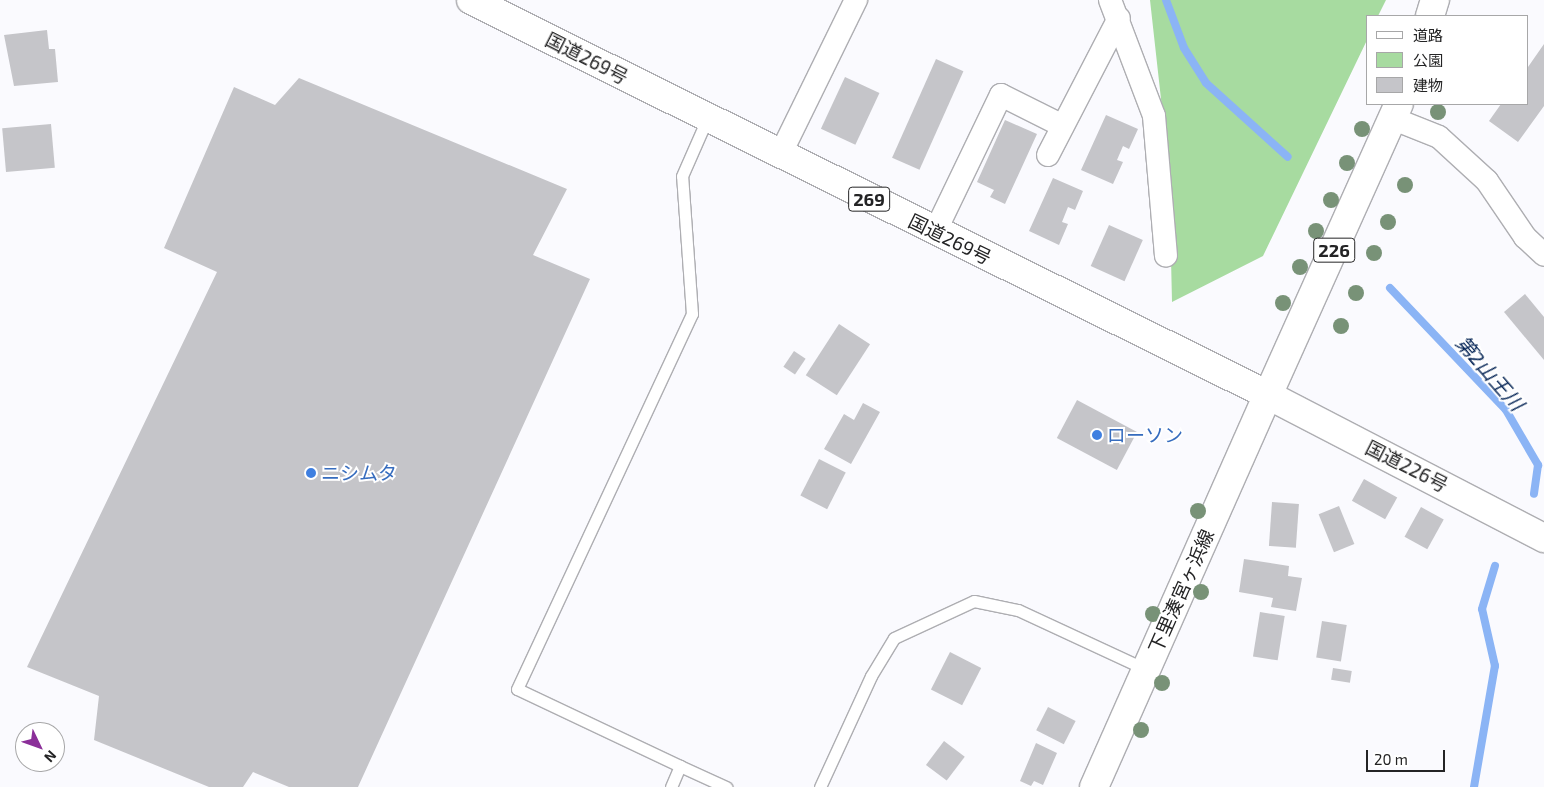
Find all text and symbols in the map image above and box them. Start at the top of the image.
legend [1366,15,1529,105]
text: 道路 [1413,26,1443,44]
street label: 国道269号 [542,28,632,88]
text: 公園 [1413,51,1443,69]
text: 建物 [1413,76,1443,94]
road number: 269 [848,183,890,214]
street label: 国道269号 [905,209,995,269]
road number: 226 [1313,234,1355,266]
water label: 第2山王川 [1451,331,1529,415]
place label: ローソン [1107,424,1183,446]
marker: ローソン [1091,429,1103,441]
street label: 国道226号 [1362,436,1452,496]
place label: ニシムタ [321,462,397,484]
marker: ニシムタ [305,467,317,479]
street label: 下里湊宮ヶ浜線 [1144,526,1218,656]
north arrow [15,722,65,772]
scale bar [1369,740,1448,772]
text: N [41,747,60,766]
text: 20 m [1374,750,1408,768]

